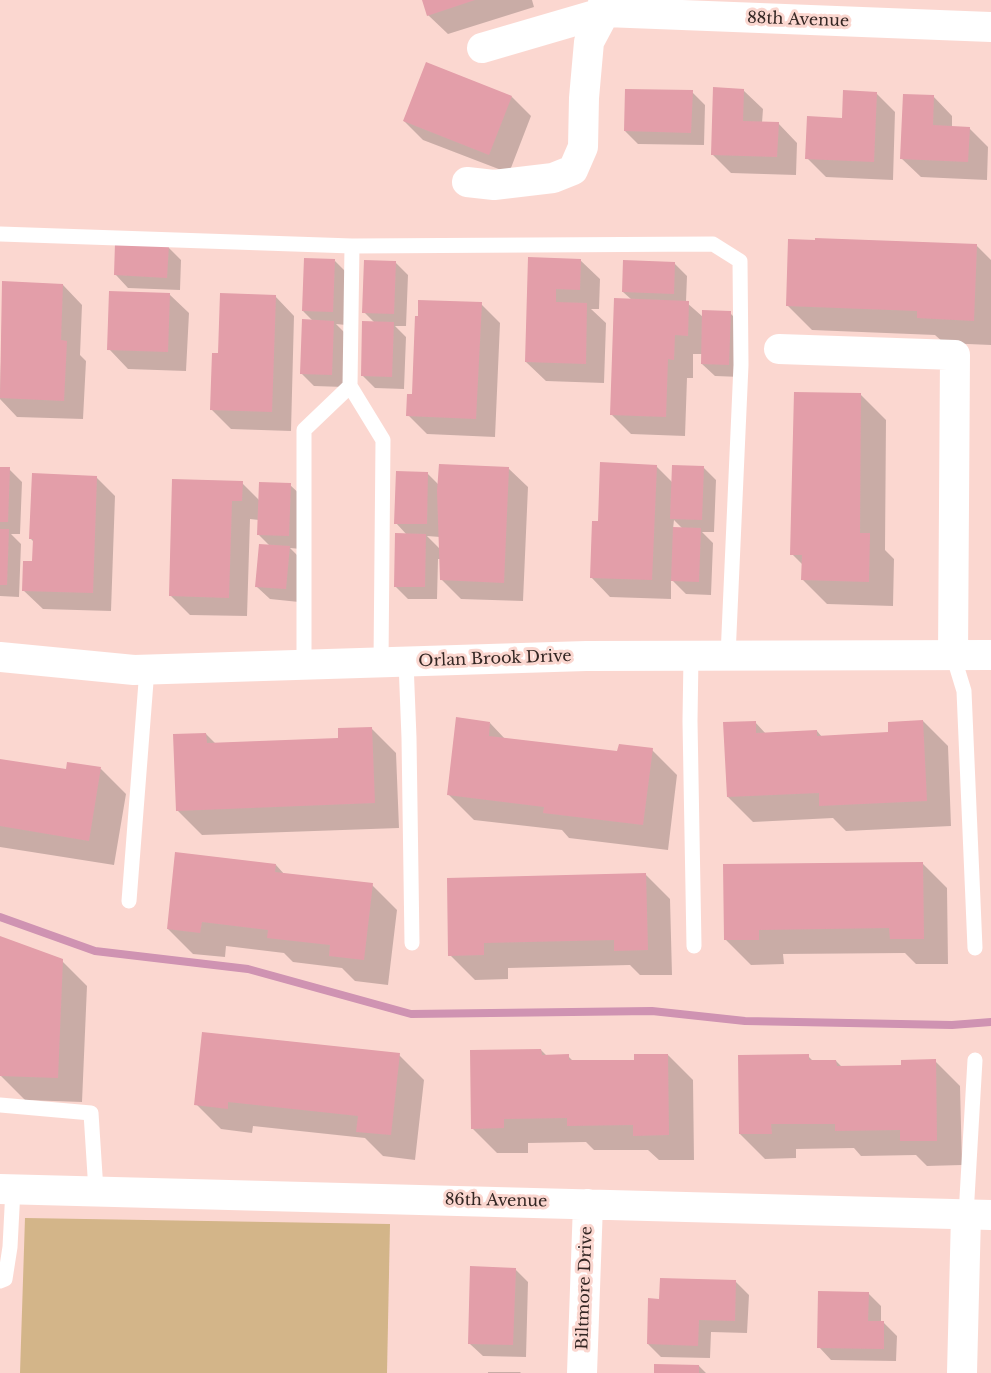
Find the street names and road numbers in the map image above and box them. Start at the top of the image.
street label: 88th Avenue [747,9,849,31]
street label: Orlan Brook Drive [418,647,572,671]
street label: 86th Avenue [445,1191,547,1211]
street label: Biltmore Drive [573,1226,597,1350]

